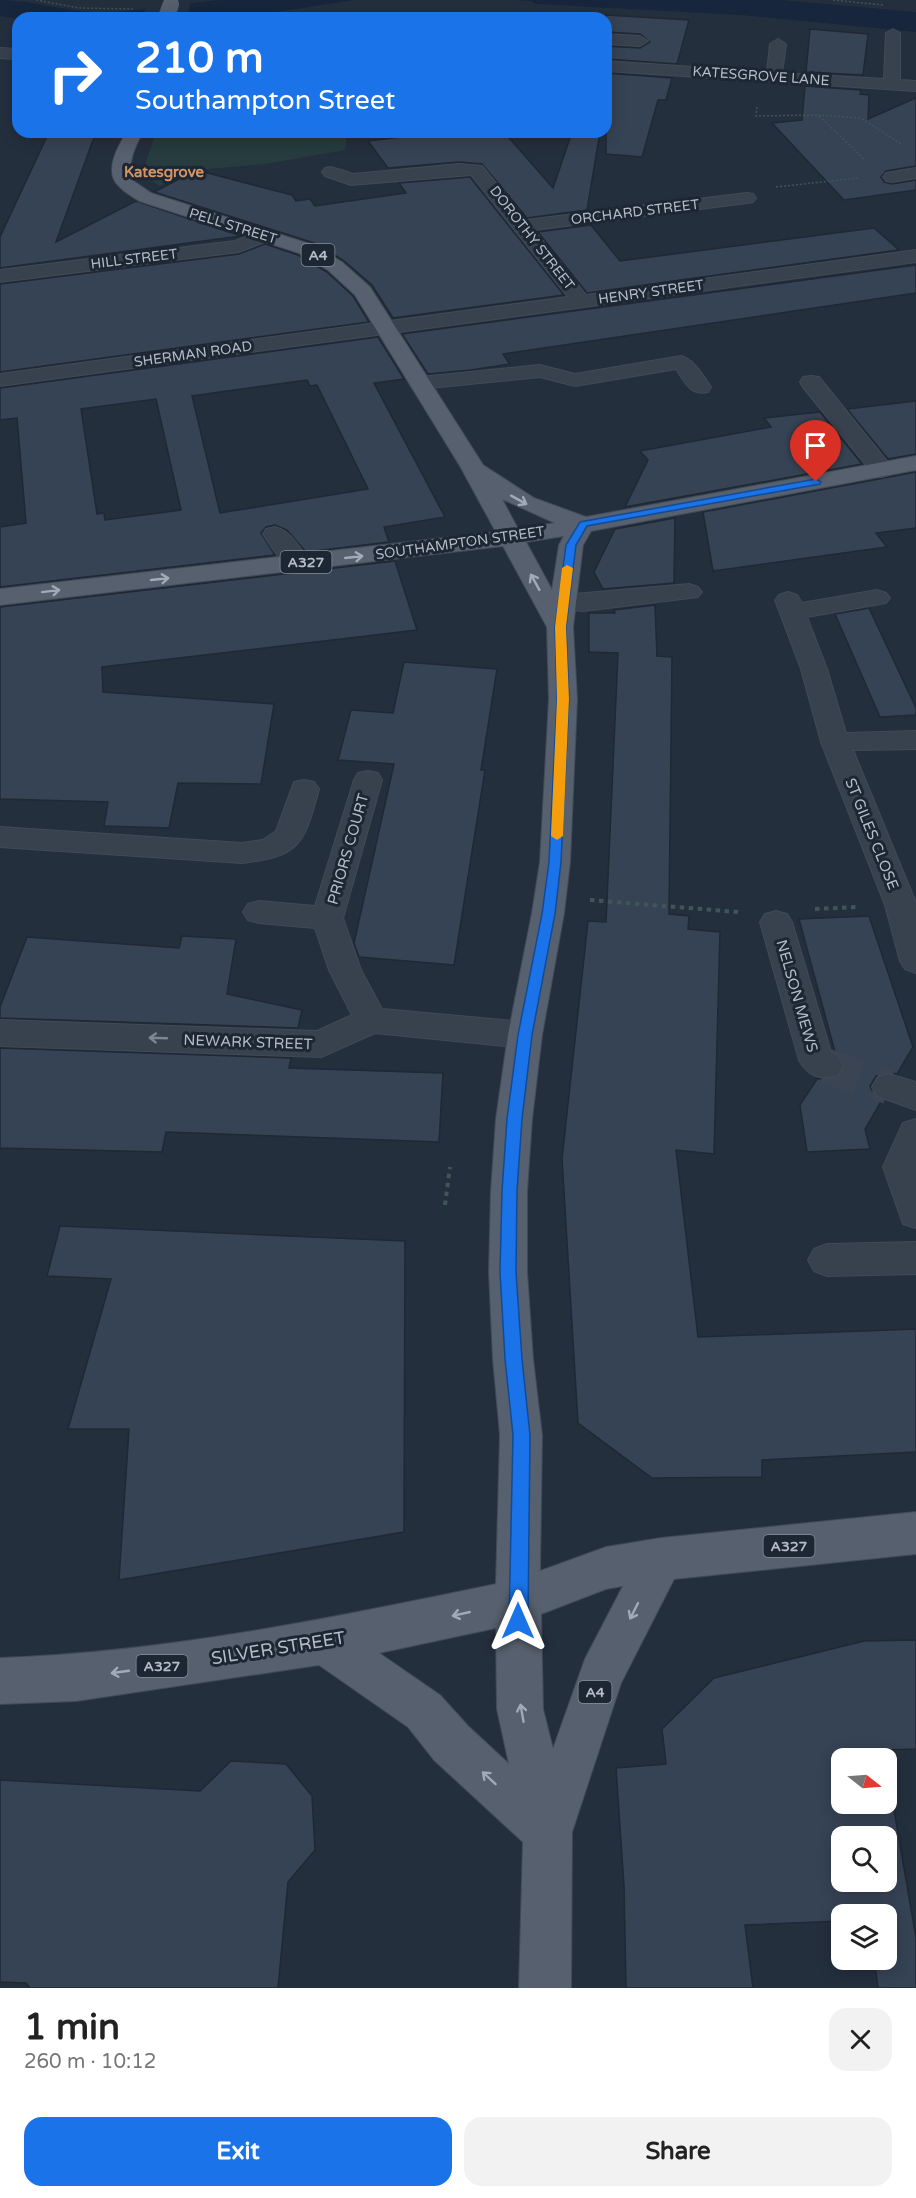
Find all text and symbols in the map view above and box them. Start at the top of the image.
text: 210 m [135,33,264,84]
icon: right [36,36,114,114]
street label: KATESGROVE LANE [692,63,830,89]
text: Southampton Street [135,84,395,117]
district label: Katesgrove [124,163,204,182]
street label: DOROTHY STREET [486,183,578,294]
street label: ORCHARD STREET [570,196,701,228]
street label: PELL STREET [187,205,279,248]
road number: A4 [302,244,334,266]
street label: HILL STREET [90,245,179,273]
street label: HENRY STREET [597,276,705,308]
street label: SHERMAN ROAD [133,337,253,371]
pin [790,420,841,482]
icon: arrive [799,429,832,462]
one-way arrow [510,494,527,506]
street label: SOUTHAMPTON STREET [374,523,546,563]
road number: A327 [280,551,332,573]
one-way arrow [343,551,363,562]
one-way arrow [150,573,169,584]
one-way arrow [529,574,541,591]
one-way arrow [40,586,60,597]
street label: ST GILES CLOSE [841,776,903,892]
street label: PRIORS COURT [324,791,372,907]
street label: NELSON MEWS [772,938,822,1054]
street label: NEWARK STREET [183,1031,313,1053]
one-way arrow [148,1033,168,1044]
road number: A327 [764,1535,814,1557]
position arrow [486,1589,550,1653]
one-way arrow [628,1601,639,1619]
one-way arrow [452,1608,471,1620]
street label: SILVER STREET [209,1627,347,1669]
road number: A327 [136,1655,188,1677]
one-way arrow [111,1666,131,1677]
road number: A4 [578,1681,612,1703]
one-way arrow [516,1704,527,1724]
north arrow [831,1748,897,1814]
map controls [831,1748,897,1970]
one-way arrow [482,1771,497,1785]
button: search [831,1826,897,1892]
button: layers [831,1904,897,1970]
text: 1 min [24,2006,120,2049]
button: close [829,2008,892,2071]
text: 260 m · 10:12 [24,2050,156,2074]
button: Exit [24,2117,452,2186]
button: Share [464,2117,892,2186]

